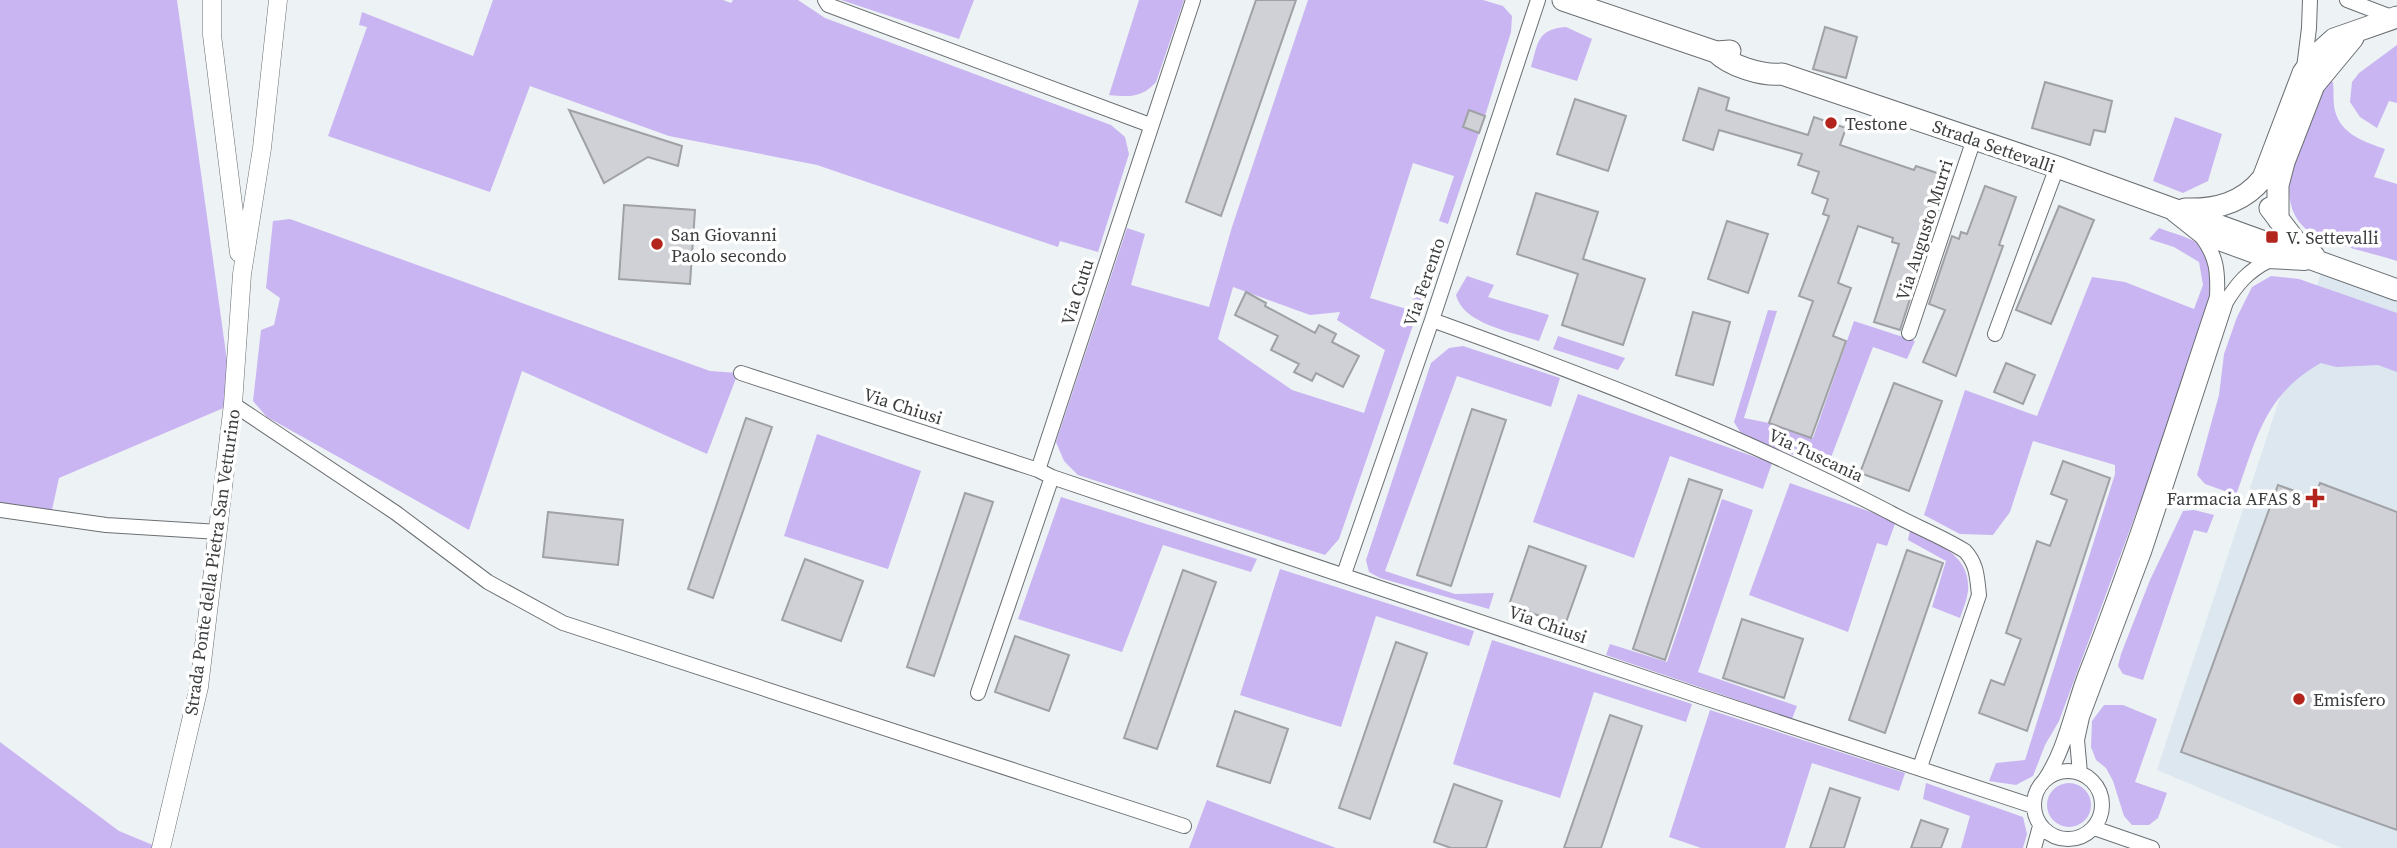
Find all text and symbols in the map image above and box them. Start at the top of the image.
place label: Testone [1845,111,1907,136]
street label: Strada Settevalli [1929,113,2059,179]
marker: Testone [1823,115,1839,131]
street label: Via Augusto Murri [1889,156,1959,304]
place label: San Giovanni Paolo secondo [671,222,787,268]
place label: V. Settevalli [2286,225,2379,250]
marker: V. Settevalli [2264,229,2280,245]
street label: Via Ferento [1397,234,1451,330]
marker: San Giovanni Paolo secondo [649,236,665,252]
street label: Via Cutu [1055,256,1099,328]
street label: Via Chiusi [860,382,946,430]
street label: Strada Ponte della Pietra San Vetturino [178,407,246,717]
street label: Via Tuscania [1764,422,1868,488]
place label: Farmacia AFAS 8 [2166,486,2301,511]
marker: Farmacia AFAS 8 [2307,490,2323,506]
street label: Via Chiusi [1505,599,1591,649]
place label: Emisfero [2313,687,2386,712]
marker: Emisfero [2291,691,2307,707]

